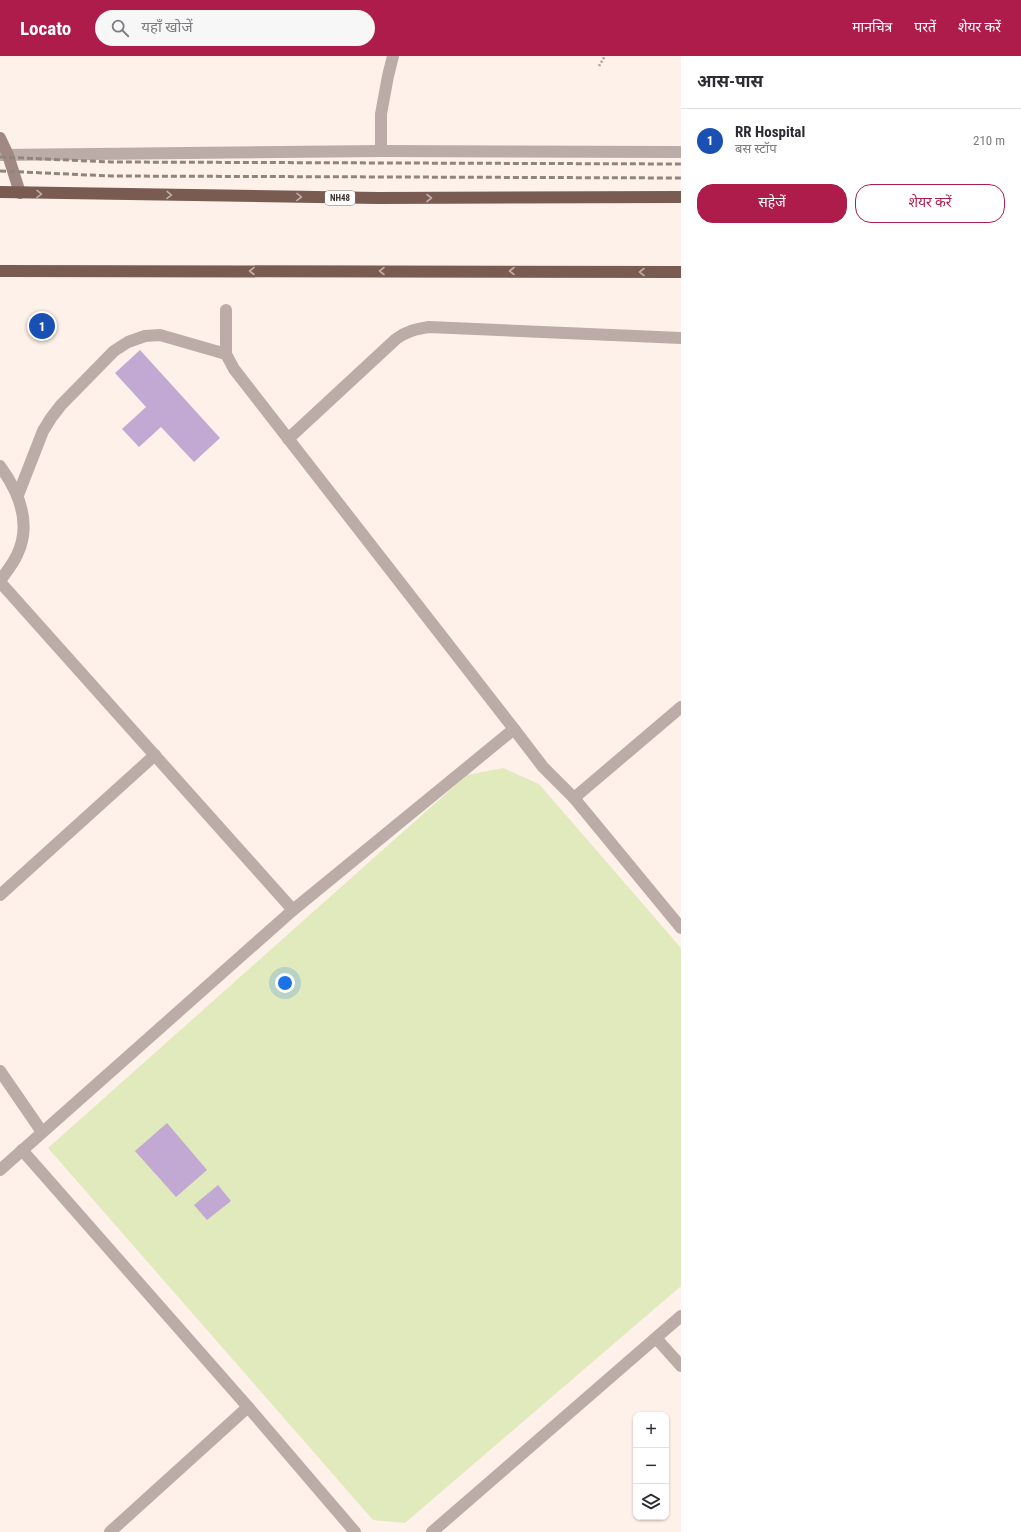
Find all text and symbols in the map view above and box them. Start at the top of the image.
search box [95,10,375,46]
text: Locato [20,17,71,40]
icon: search [109,17,131,39]
text: यहाँ खोजें [141,18,193,36]
text: मानचित्र [852,19,892,35]
text: परतें [914,19,936,35]
text: शेयर करें [958,19,1001,35]
text: आस-पास [697,71,763,91]
text: RR Hospital [735,123,805,141]
text: 1 [707,133,713,148]
text: 210 m [973,133,1005,148]
text: बस स्टॉप [735,141,777,156]
button: सहेजें [697,184,847,223]
button: शेयर करें [855,184,1005,223]
one-way arrow [36,189,42,198]
one-way arrow [166,191,172,199]
road number: NH48 [325,191,355,205]
one-way arrow [296,193,302,201]
one-way arrow [426,194,432,202]
one-way arrow [249,267,255,275]
one-way arrow [379,267,385,275]
one-way arrow [509,267,515,275]
one-way arrow [639,268,645,276]
pin: 1 [29,311,55,341]
your location [275,973,295,993]
map controls [633,1412,669,1520]
button: + [633,1412,669,1448]
button: − [633,1448,669,1484]
button: layers [633,1484,669,1520]

